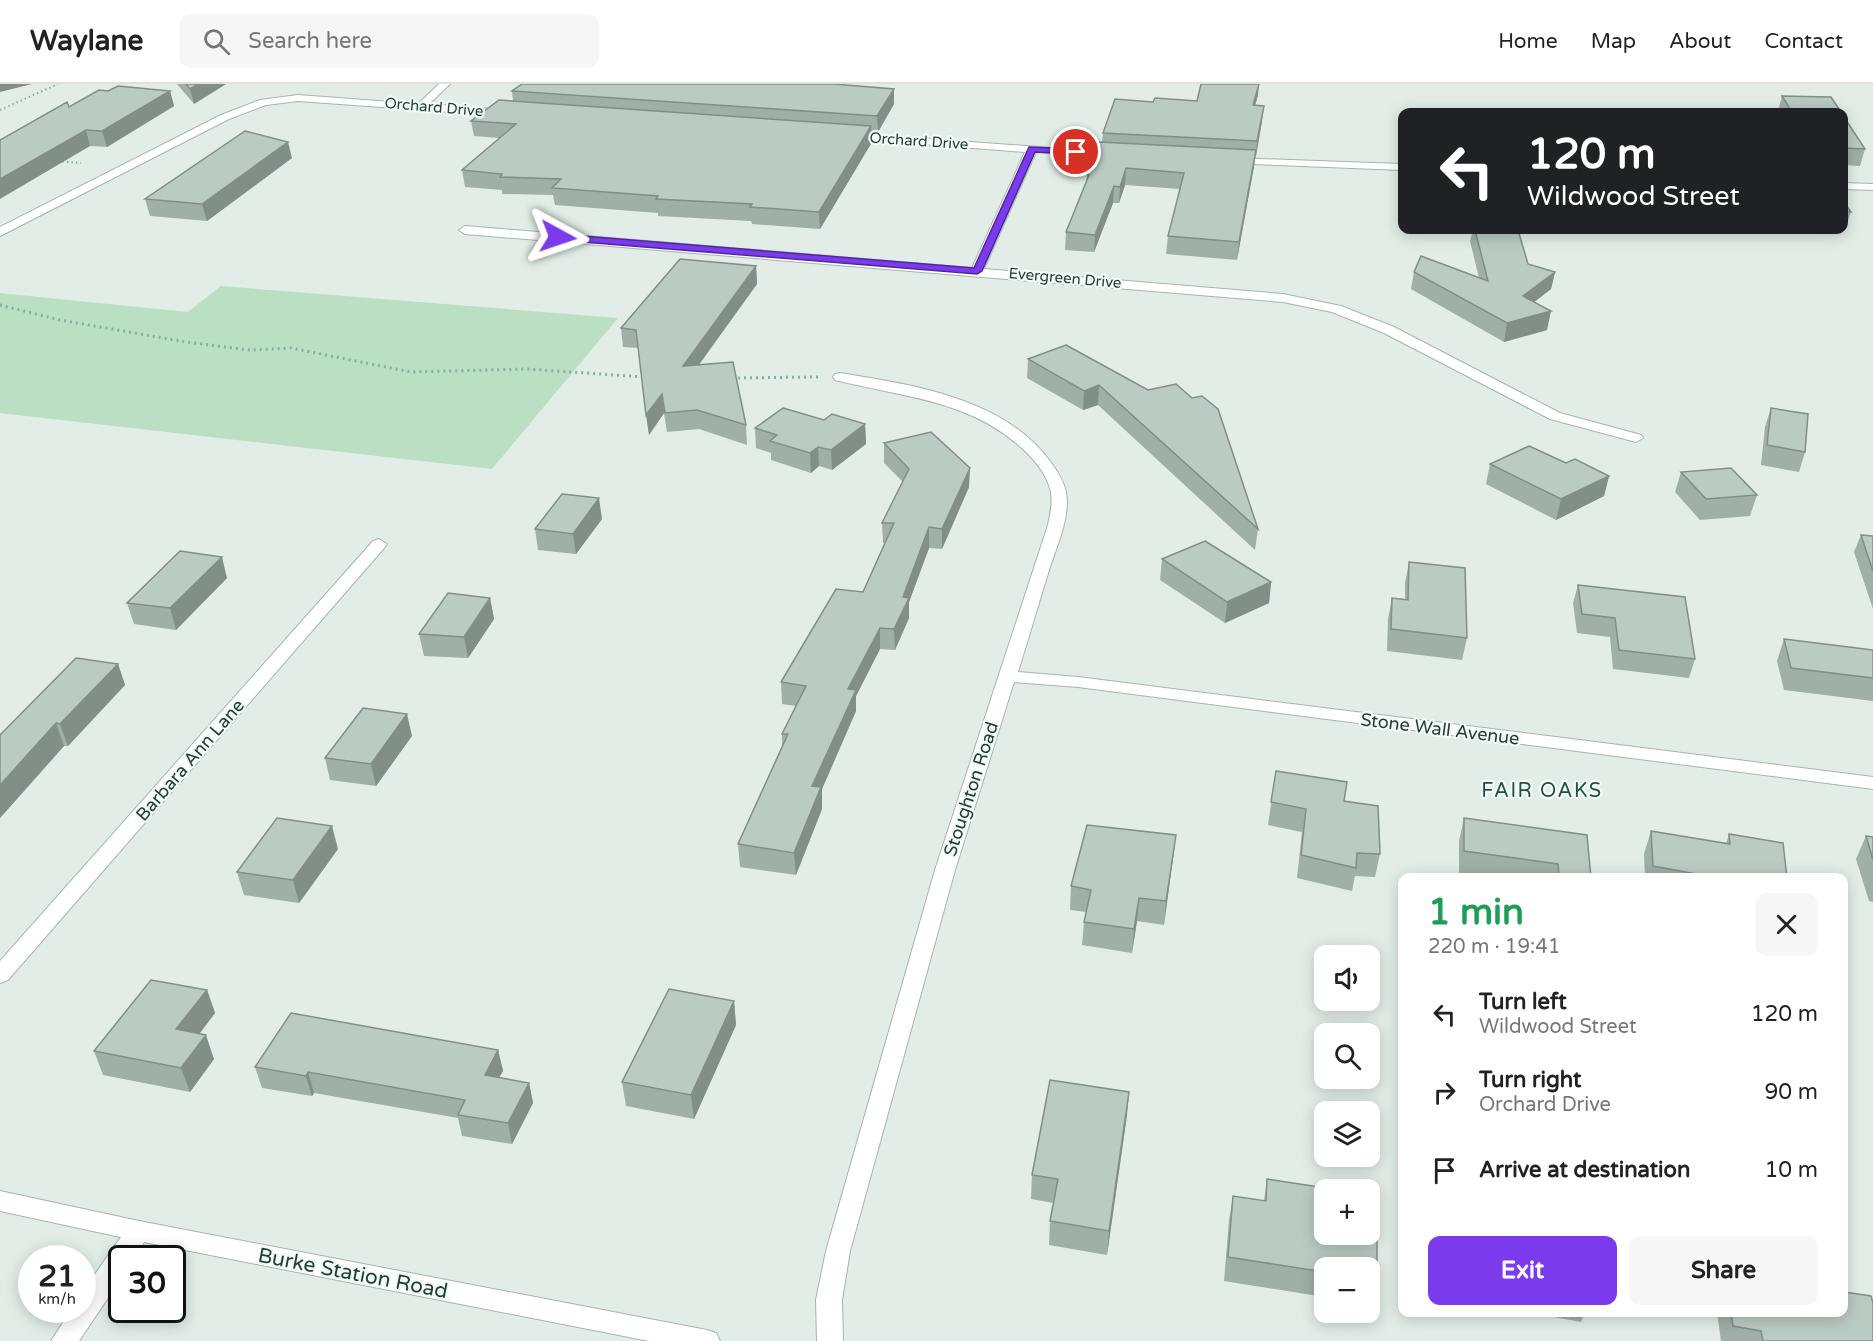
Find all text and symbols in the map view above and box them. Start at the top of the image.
search box [179,14,599,68]
text: Waylane [30,24,143,58]
icon: search [200,25,233,58]
text: Search here [248,28,372,54]
text: Home [1498,29,1558,54]
text: Map [1591,29,1636,54]
text: About [1669,29,1731,54]
text: Contact [1764,29,1843,54]
street label: Orchard Drive [384,94,484,120]
pin [1050,126,1101,177]
street label: Orchard Drive [869,129,969,153]
text: 120 m [1527,129,1656,180]
icon: left [1428,132,1506,210]
icon: arrive [1059,135,1092,168]
text: Wildwood Street [1527,180,1740,213]
position arrow [526,205,590,269]
street label: Evergreen Drive [1008,264,1122,292]
street label: Barbara Ann Lane [131,695,249,825]
street label: Stone Wall Avenue [1359,708,1521,750]
street label: Stoughton Road [939,719,1003,859]
district label: FAIR OAKS [1481,779,1603,803]
text: 1 min [1428,891,1524,934]
button: close [1755,893,1818,956]
text: 220 m · 19:41 [1428,935,1560,959]
map controls [1314,945,1380,1323]
button: sound [1314,945,1380,1011]
text: Turn left [1479,989,1567,1015]
icon: left [1428,998,1461,1031]
text: 120 m [1751,1001,1818,1027]
text: Wildwood Street [1479,1015,1637,1039]
button: search [1314,1023,1380,1089]
text: Turn right [1479,1067,1581,1093]
icon: right [1428,1076,1461,1109]
text: 90 m [1764,1079,1818,1105]
text: Orchard Drive [1479,1093,1611,1117]
button: layers [1314,1101,1380,1167]
icon: arrive [1428,1154,1461,1187]
text: Arrive at destination [1479,1157,1690,1183]
text: 10 m [1764,1157,1818,1183]
button: + [1314,1179,1380,1245]
button: Exit [1428,1236,1617,1305]
button: Share [1629,1236,1818,1305]
street label: Burke Station Road [256,1243,450,1304]
speed limit sign: 30 [108,1245,186,1323]
button: − [1314,1257,1380,1323]
text: 21 [38,1258,76,1295]
text: km/h [38,1290,76,1308]

